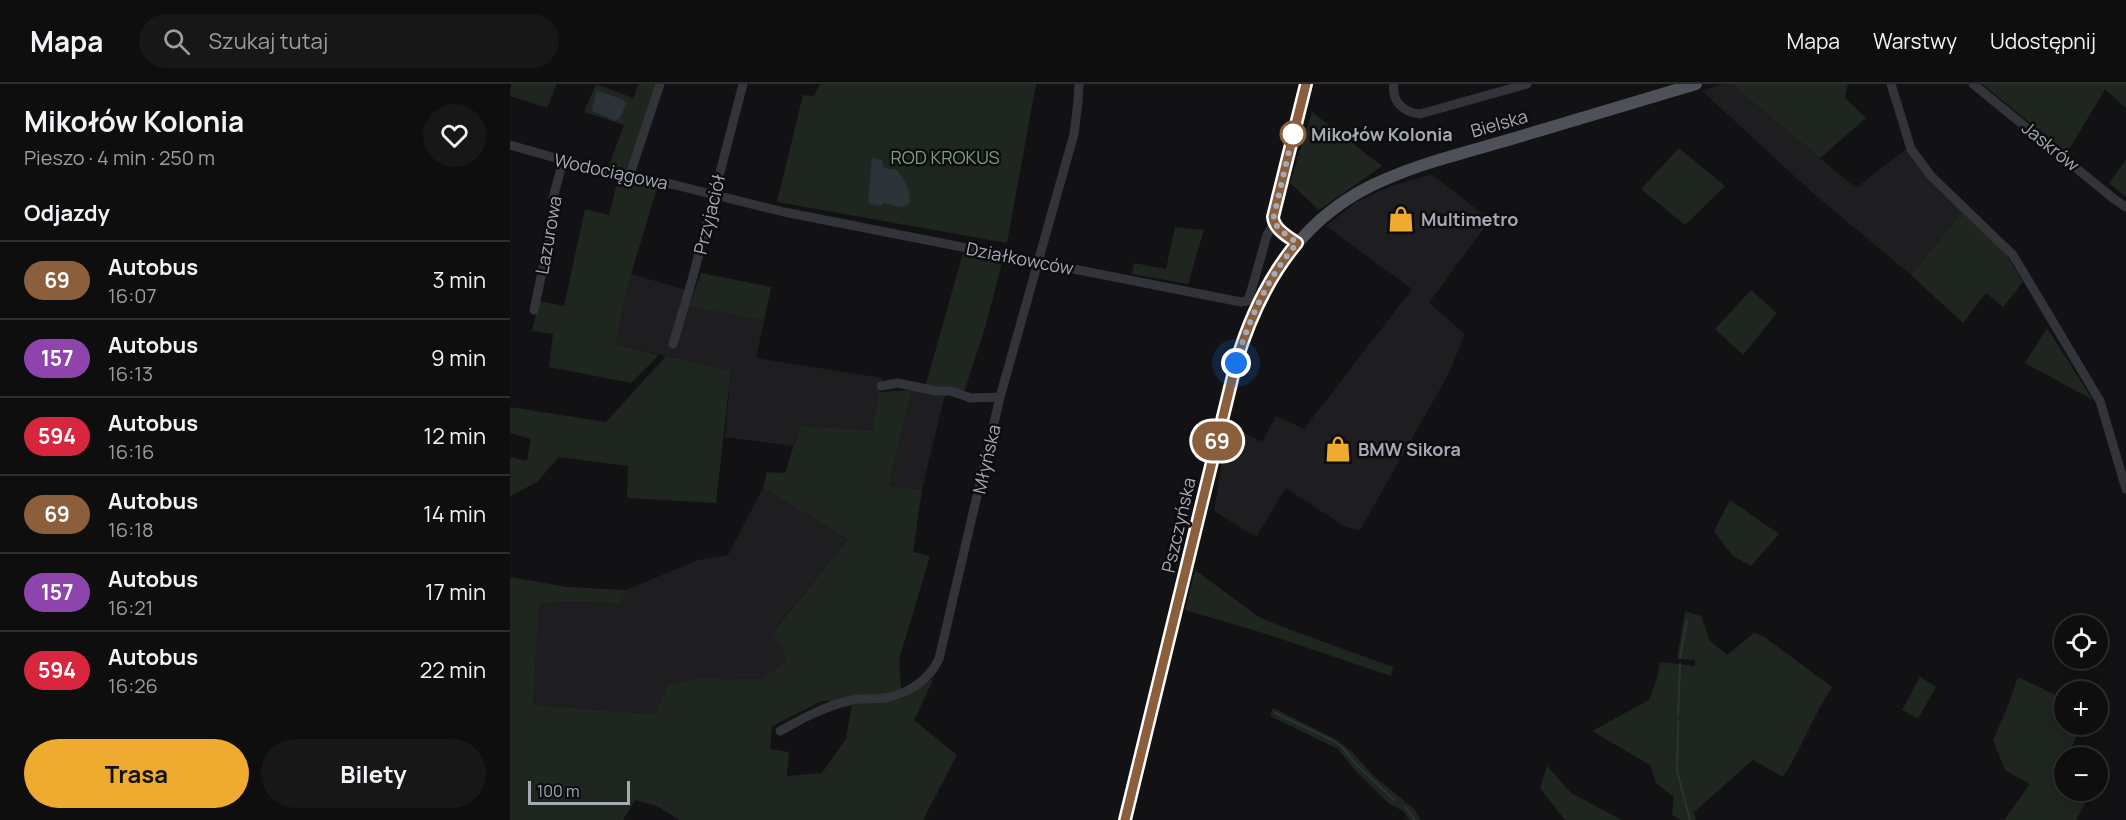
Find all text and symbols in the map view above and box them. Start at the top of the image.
search box [139,14,559,68]
text: Mapa [30,22,103,60]
icon: search [160,25,193,58]
text: Szukaj tutaj [208,26,328,56]
text: Mapa [1787,27,1840,55]
text: Warstwy [1873,27,1957,55]
text: Udostępnij [1990,27,2096,55]
text: Mikołów Kolonia [24,102,244,140]
street label: Bielska [1468,103,1530,143]
button: heart [423,104,486,167]
street label: Jaskrów [2017,116,2085,177]
marker: Mikołów Kolonia [1280,121,1306,147]
place label: Mikołów Kolonia [1311,122,1453,146]
text: Pieszo · 4 min · 250 m [24,144,215,171]
park label: ROD KROKUS [891,145,1000,169]
street label: Wodociągowa [552,147,670,195]
street label: Przyjaciół [687,171,731,257]
street label: Lazurowa [529,194,567,276]
text: Odjazdy [24,198,110,228]
shop icon: Multimetro [1386,204,1416,234]
place label: Multimetro [1421,207,1518,231]
street label: Działkowców [964,236,1076,280]
text: Autobus [108,252,198,282]
text: 3 min [433,265,486,295]
text: 69 [44,266,70,294]
text: 16:07 [108,282,156,309]
text: Autobus [108,330,198,360]
text: 9 min [431,343,486,373]
text: 157 [41,344,73,372]
your location [1221,348,1251,378]
text: 16:13 [108,360,153,387]
text: Autobus [108,408,198,438]
text: 12 min [424,421,486,451]
text: 594 [38,422,76,450]
street label: Młyńska [966,422,1006,496]
line badge: 69 [1190,422,1244,460]
text: 69 [1204,427,1230,455]
shop icon: BMW Sikora [1323,434,1353,464]
place label: BMW Sikora [1358,437,1461,461]
text: 16:16 [108,438,154,465]
street label: Pszczyńska [1155,475,1201,575]
text: Autobus [108,486,198,516]
text: 14 min [423,499,486,529]
text: 69 [44,500,70,528]
text: 16:18 [108,516,154,543]
text: Autobus [108,564,198,594]
text: 17 min [425,577,486,607]
text: 157 [41,578,73,606]
text: 16:21 [108,594,153,621]
map controls [2054,615,2108,801]
button: locate [2054,615,2108,669]
text: Autobus [108,642,198,672]
text: 22 min [420,655,486,685]
text: 594 [38,656,76,684]
text: 16:26 [108,672,158,699]
button: + [2054,681,2108,735]
button: Trasa [24,739,249,808]
button: Bilety [261,739,486,808]
button: − [2054,747,2108,801]
scale bar [528,778,630,806]
text: 100 m [537,780,580,802]

